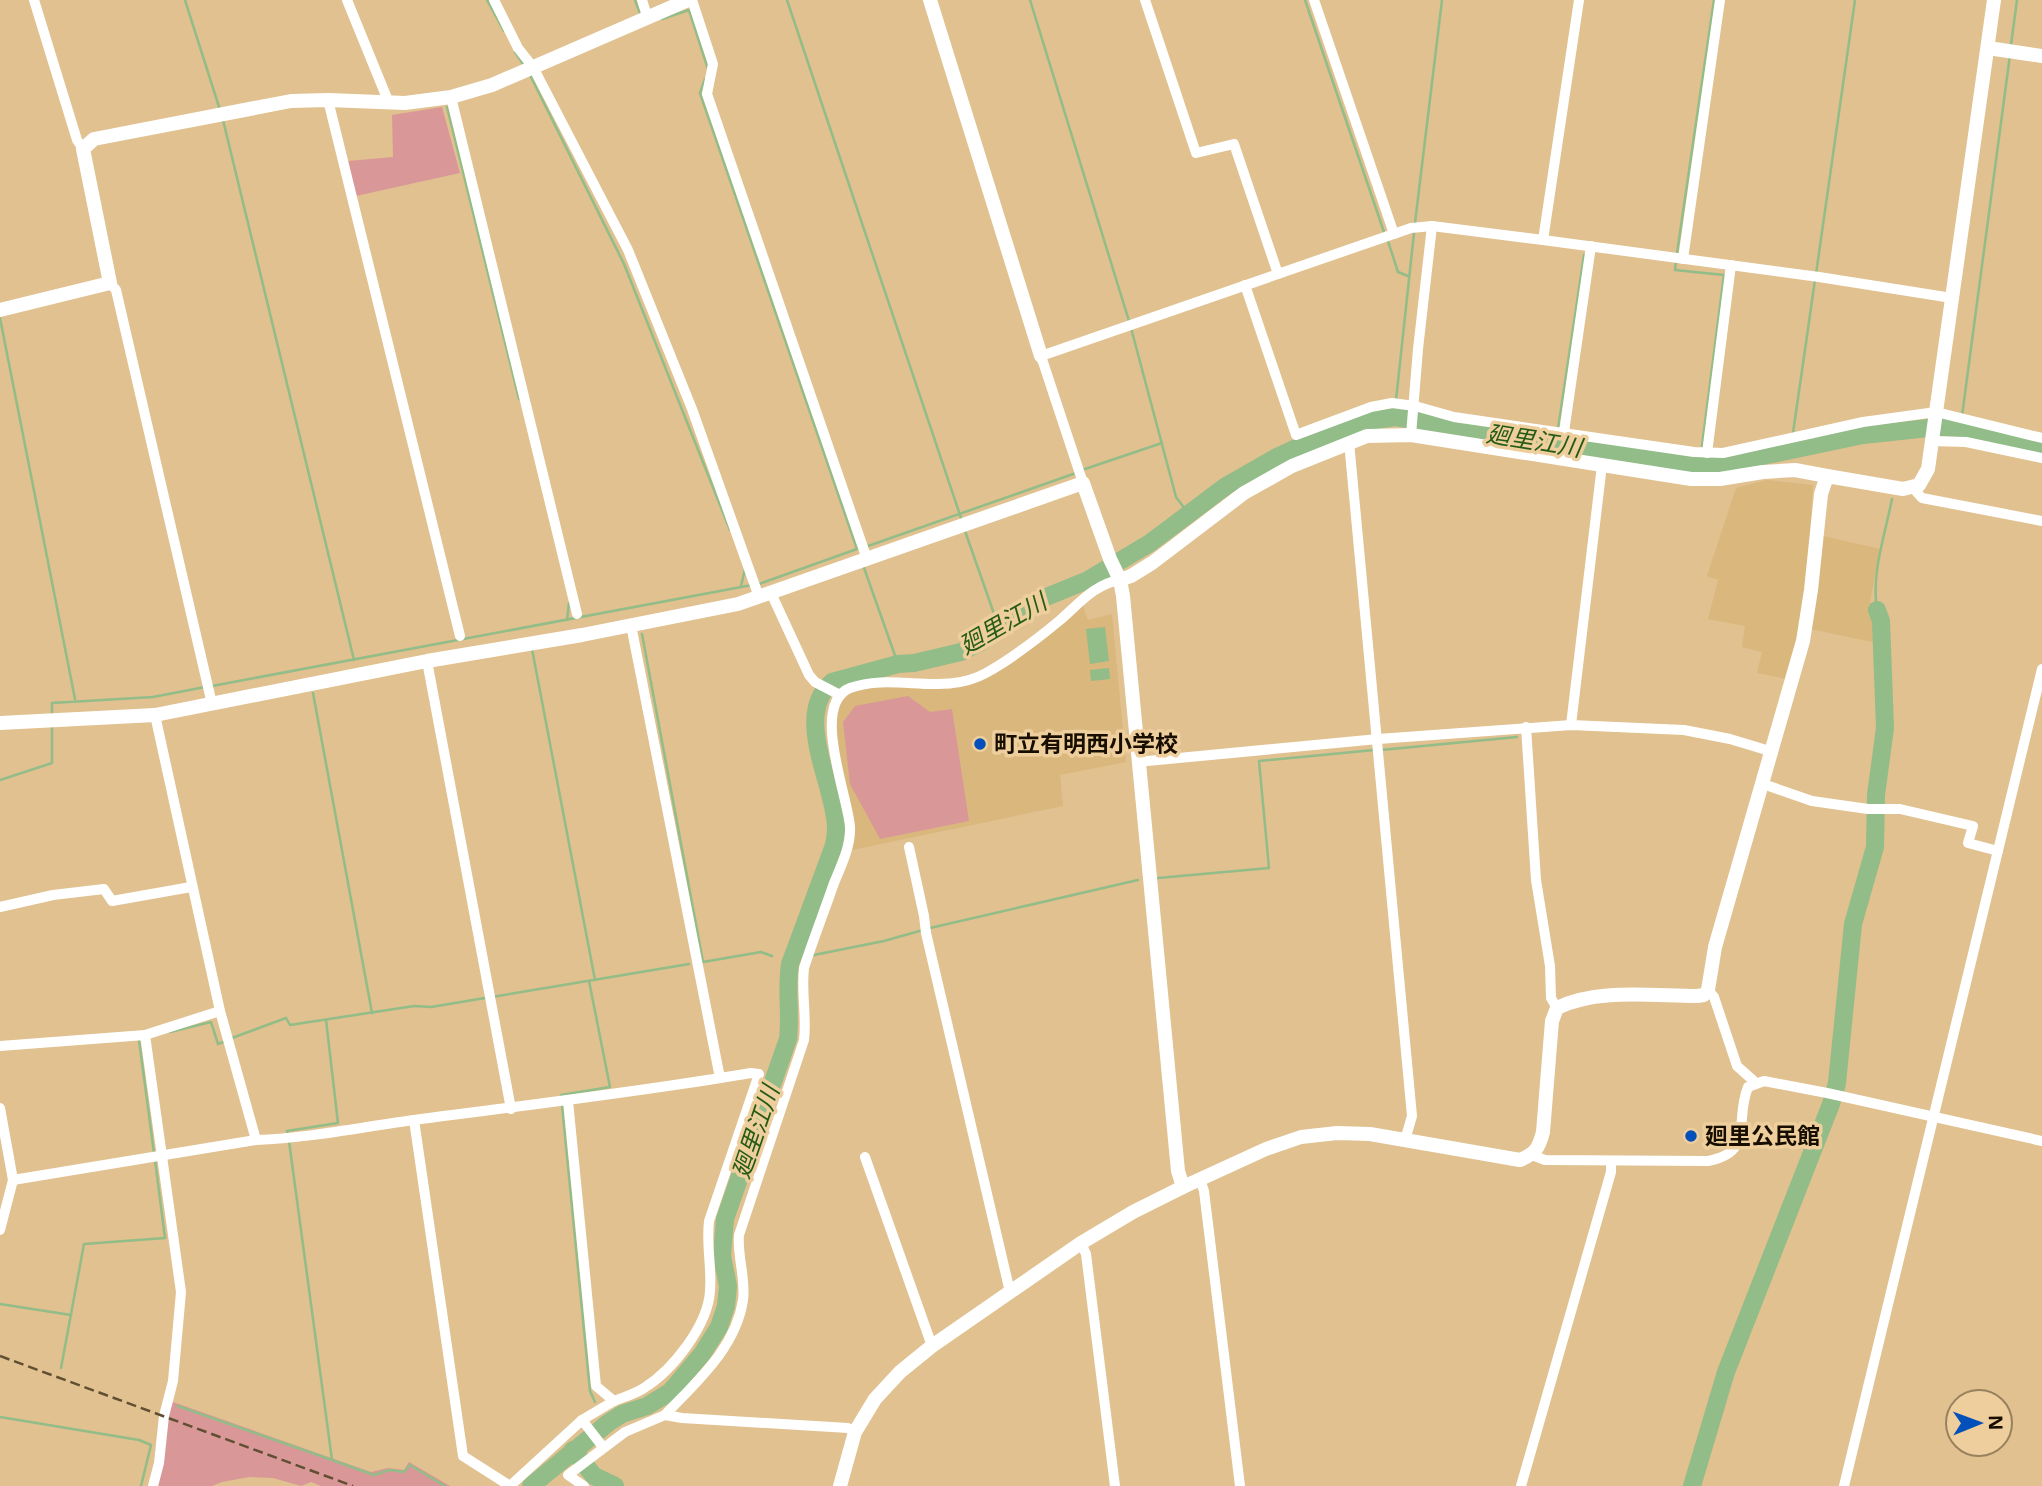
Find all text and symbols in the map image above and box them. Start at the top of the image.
water label: 廻里江川 [1484,416,1587,464]
water label: 廻里江川 [952,583,1055,661]
place label: 町立有明西小学校 [994,727,1178,759]
marker: 町立有明西小学校 [972,736,988,752]
water label: 廻里江川 [723,1078,787,1182]
place label: 廻里公民館 [1705,1119,1820,1151]
marker: 廻里公民館 [1683,1128,1699,1144]
north arrow [1944,1388,2014,1458]
text: N [1983,1415,2009,1431]

